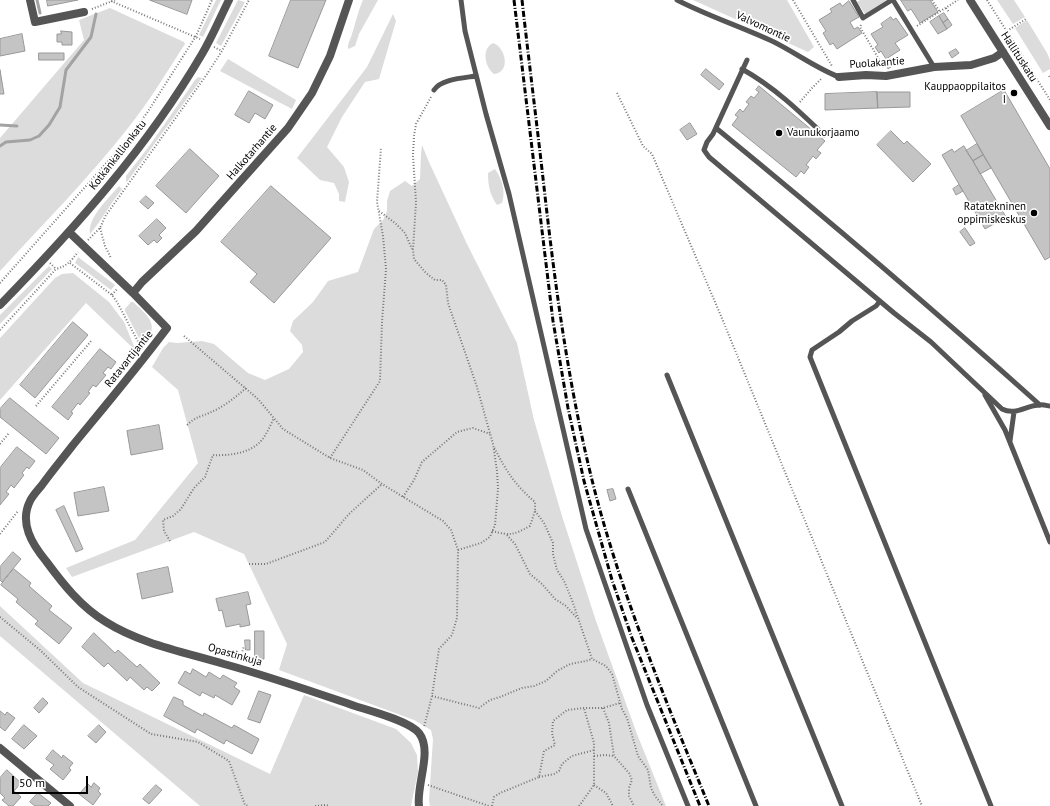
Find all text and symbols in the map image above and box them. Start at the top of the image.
street label: Valvomontie [734,9,792,45]
street label: Hallituskatu [998,30,1040,84]
street label: Puolakantie [849,54,905,72]
place label: Kauppaoppilaitos I [924,80,1006,106]
marker: Kauppaoppilaitos I [1009,88,1019,98]
street label: Kotkankallionkatu [87,117,149,193]
street label: Halkotarhantie [224,121,280,183]
place label: Vaunukorjaamo [787,126,859,140]
marker: Vaunukorjaamo [774,128,784,138]
place label: Ratatekninen oppimiskeskus [958,200,1026,226]
marker: Ratatekninen oppimiskeskus [1029,208,1039,218]
street label: Ratavartijantie [102,328,156,390]
street label: Opastinkuja [206,641,264,669]
scale bar [14,768,90,794]
text: 50 m [19,775,45,790]

